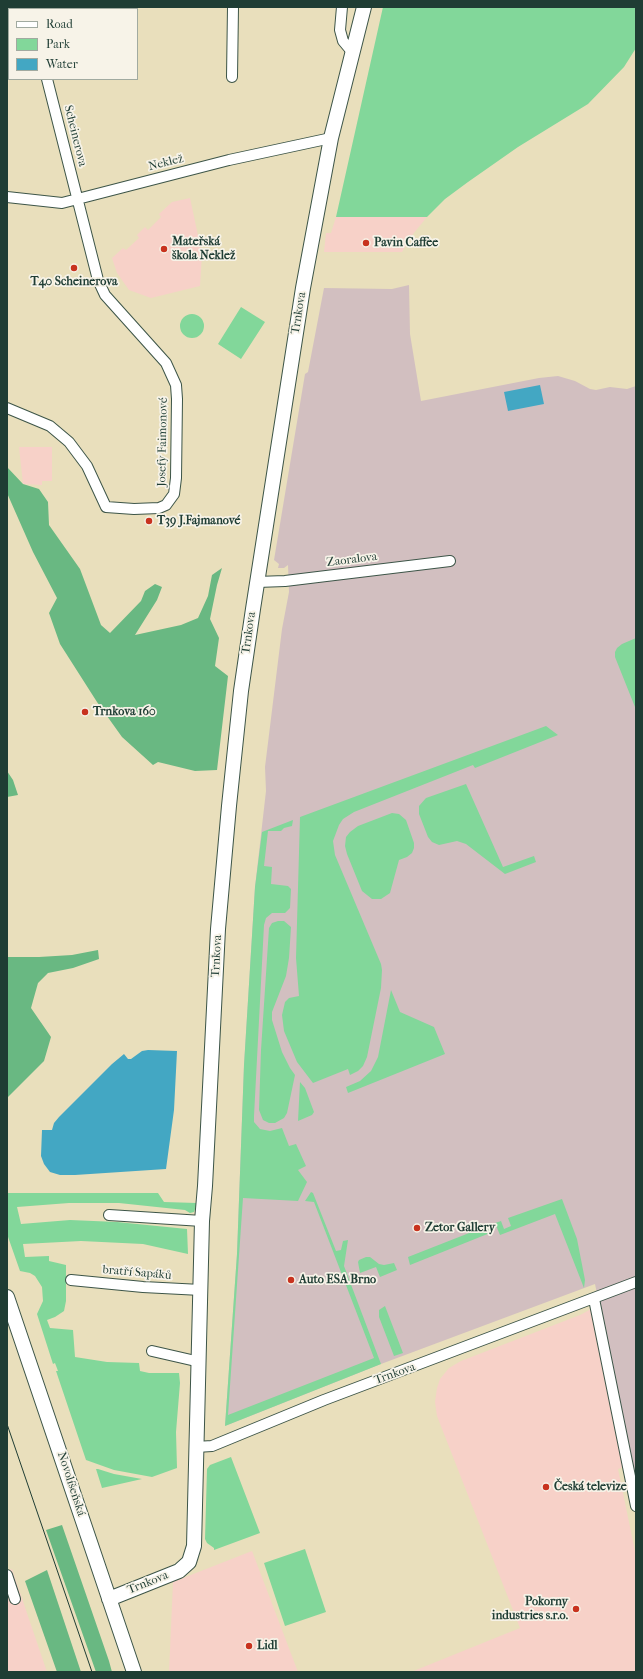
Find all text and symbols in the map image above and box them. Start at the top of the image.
legend [8,8,138,80]
text: Road [46,17,73,31]
text: Park [46,37,70,51]
text: Water [46,57,78,71]
street label: Scheinerova [60,104,90,168]
street label: Neklež [147,152,185,174]
place label: Mateřská škola Neklež [172,235,235,263]
place label: Pavin Caffee [374,236,438,250]
marker: Pavin Caffee [361,238,371,248]
marker: Mateřská škola Neklež [159,244,169,254]
marker: T40 Scheinerova [69,263,79,273]
place label: T40 Scheinerova [30,275,118,289]
street label: Trnkova [289,291,309,335]
street label: Josefy Faimonové [155,397,171,487]
place label: T39 J.Fajmanové [157,514,240,528]
marker: T39 J.Fajmanové [144,516,154,526]
street label: Zaoralova [326,550,378,570]
street label: Trnkova [239,611,259,655]
place label: Trnkova 160 [93,705,156,719]
marker: Trnkova 160 [80,707,90,717]
street label: Trnkova [209,934,225,978]
place label: Zetor Gallery [425,1221,495,1235]
marker: Zetor Gallery [412,1223,422,1233]
street label: bratří Sapáků [102,1263,172,1283]
place label: Auto ESA Brno [299,1273,376,1287]
marker: Auto ESA Brno [286,1275,296,1285]
street label: Trnkova [373,1360,417,1388]
street label: Novolíšeňská [54,1450,88,1518]
place label: Česká televize [554,1480,627,1494]
marker: Česká televize [541,1482,551,1492]
street label: Trnkova [126,1568,170,1598]
place label: Pokorny industries s.r.o. [492,1595,568,1623]
marker: Pokorny industries s.r.o. [571,1604,581,1614]
place label: Lidl [257,1639,278,1653]
marker: Lidl [244,1641,254,1651]

